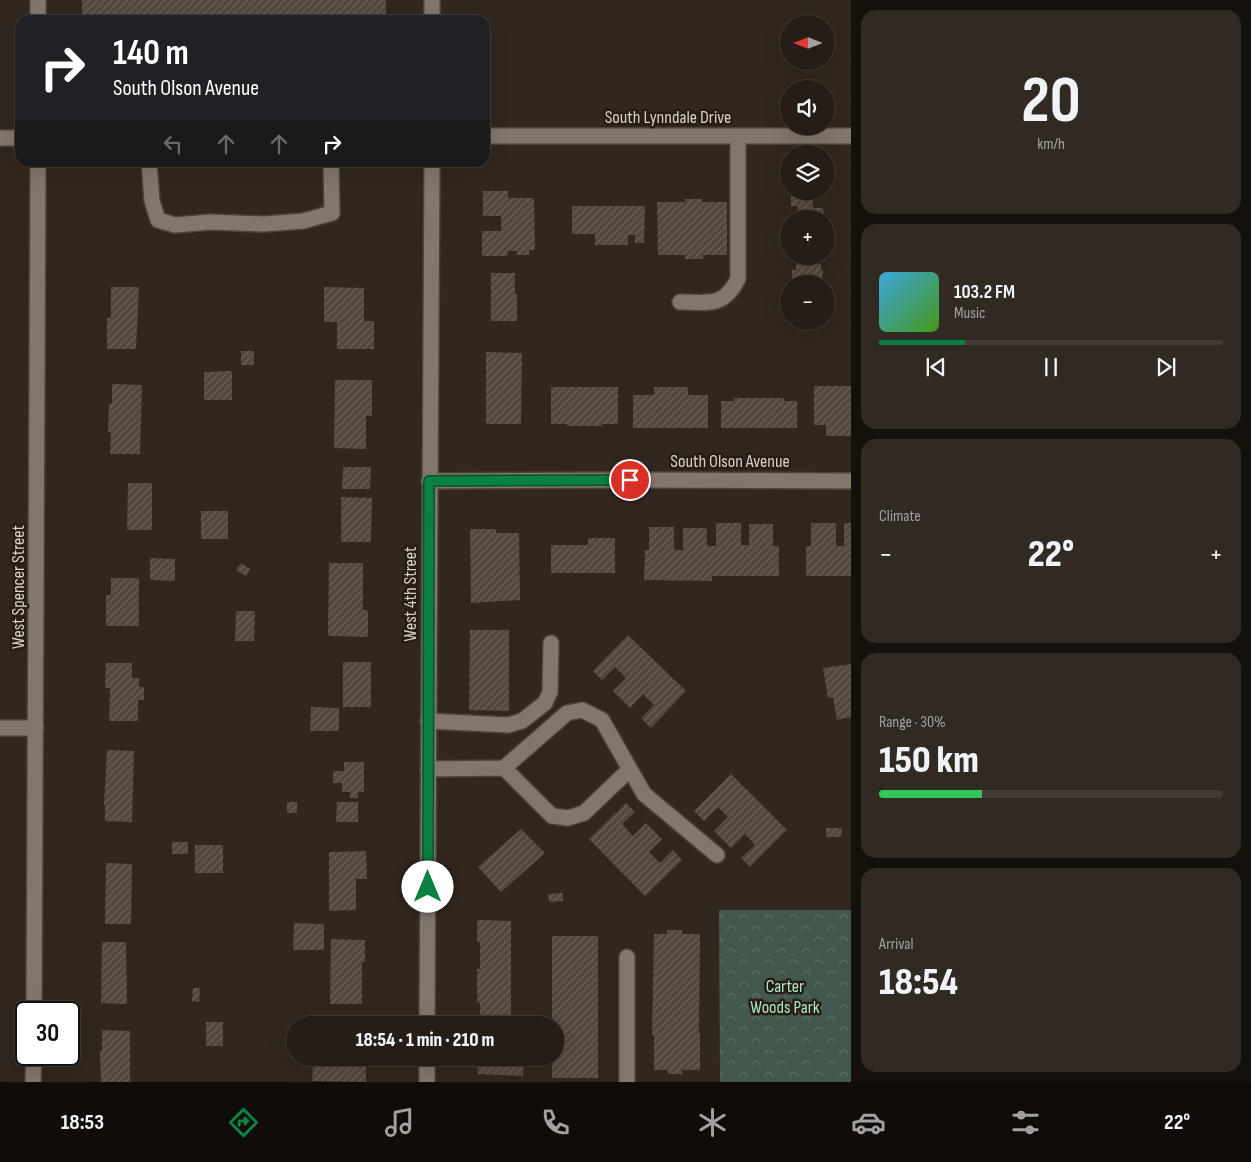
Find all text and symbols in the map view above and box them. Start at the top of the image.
north arrow [780,15,835,70]
map controls [780,15,835,330]
text: 140 m [113,32,189,75]
icon: right [30,35,95,100]
text: 20 [1021,63,1081,141]
text: South Olson Avenue [113,75,259,102]
button: sound [780,80,835,135]
street label: South Lynndale Drive [605,107,731,128]
icon: left [159,130,187,158]
icon: ahead [212,130,240,158]
icon: ahead [265,130,293,158]
icon: right [318,130,346,158]
text: km/h [1037,135,1065,154]
button: layers [780,145,835,200]
button: + [780,210,835,265]
button: − [780,275,835,330]
text: 103.2 FM [954,281,1015,304]
text: Music [954,304,985,323]
icon: previous [922,353,950,381]
icon: pause [1037,353,1065,381]
icon: next [1152,353,1180,381]
street label: South Olson Avenue [670,451,790,472]
pin [609,459,651,501]
icon: arrive [616,466,644,494]
text: Climate [879,507,921,526]
street label: West Spencer Street [8,525,29,649]
text: 22° [1028,532,1074,577]
text: − [879,538,893,571]
text: + [1209,538,1223,571]
street label: West 4th Street [400,546,421,642]
text: Range · 30% [879,713,946,732]
text: 150 km [879,738,979,783]
position arrow [401,860,453,912]
text: Arrival [879,935,913,954]
text: 18:54 [879,960,958,1005]
park label: Carter Woods Park [750,976,820,1018]
speed limit sign: 30 [15,1001,80,1066]
text: 18:54 · 1 min · 210 m [356,1029,494,1052]
icon: directions [226,1105,261,1140]
icon: music [382,1105,417,1140]
icon: phone [538,1105,573,1140]
icon: climate [695,1105,730,1140]
icon: car [851,1105,886,1140]
icon: filters [1008,1105,1043,1140]
text: 18:53 [61,1109,104,1136]
text: 22° [1164,1109,1190,1136]

